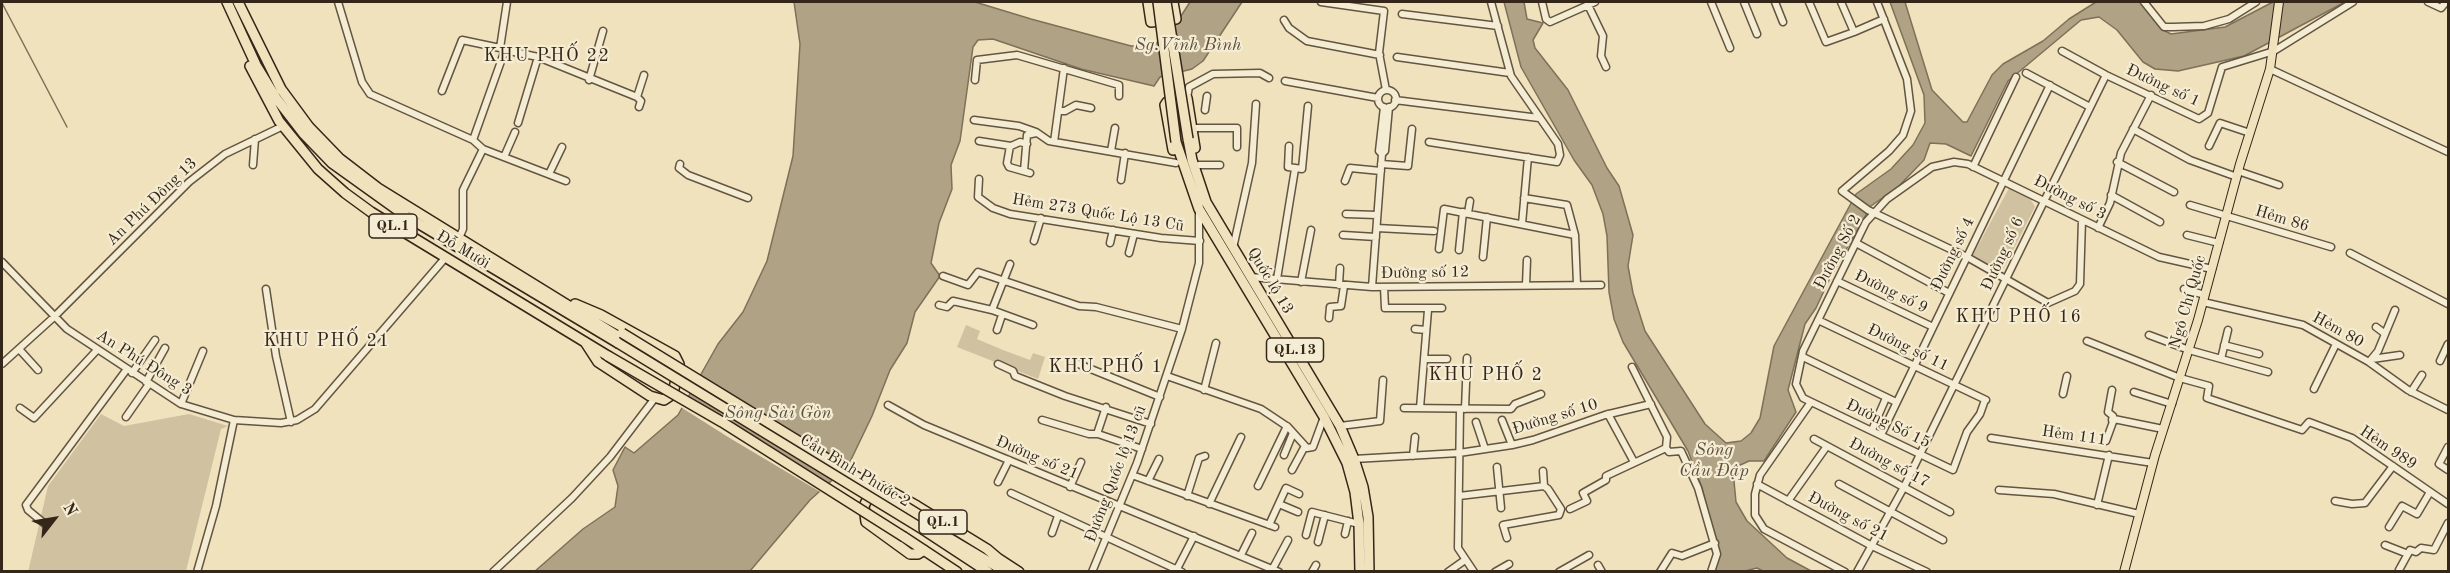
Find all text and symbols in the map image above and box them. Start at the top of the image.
water label: Sg.Vĩnh Bình [1135,34,1241,56]
district label: KHU PHỐ 22 [484,45,610,67]
street label: Đường số 1 [2123,61,2203,111]
street label: An Phú Đông 13 [103,154,201,250]
street label: Đường số 3 [2030,171,2110,225]
street label: Hẻm 273 Quốc Lộ 13 Cũ [1011,190,1185,236]
street label: Hẻm 86 [2253,202,2311,236]
street label: Đường Số 2 [1810,211,1866,293]
road number: QL.1 [369,214,417,238]
street label: Đường số 4 [1927,214,1979,294]
street label: Đường số 6 [1978,214,2028,294]
street label: Đỗ Mười [433,227,493,273]
street label: Quốc lộ 13 [1243,244,1297,318]
street label: Ngô Chí Quốc [2166,253,2210,351]
street label: Đường số 12 [1381,263,1469,283]
street label: Đường số 9 [1851,266,1931,318]
district label: KHU PHỐ 16 [1956,306,2082,328]
street label: Hẻm 80 [2309,308,2367,352]
street label: Đường số 11 [1864,320,1952,376]
street label: An Phú Đông 3 [93,326,195,400]
district label: KHU PHỐ 21 [264,330,390,352]
road number: QL.13 [1266,338,1324,362]
district label: KHU PHỐ 1 [1049,356,1163,378]
district label: KHU PHỐ 2 [1429,364,1543,386]
street label: Đường số 10 [1510,395,1600,439]
street label: Đường Số 15 [1843,395,1933,453]
water label: Sông Sài Gòn [724,402,832,424]
street label: Đường Quốc lộ 13 cũ [1081,403,1151,545]
street label: Hẻm 111 [2040,422,2108,450]
street label: Hẻm 989 [2356,422,2420,474]
street label: Cầu Bình Phước 2 [796,430,914,512]
street label: Đường số 21 [993,432,1081,484]
street label: Đường số 17 [1845,434,1933,492]
water label: Sông Cầu Đập [1679,439,1749,482]
street label: Đường số 21 [1804,488,1892,546]
north arrow [24,489,84,549]
text: N [59,500,79,519]
road number: QL.1 [919,510,967,534]

